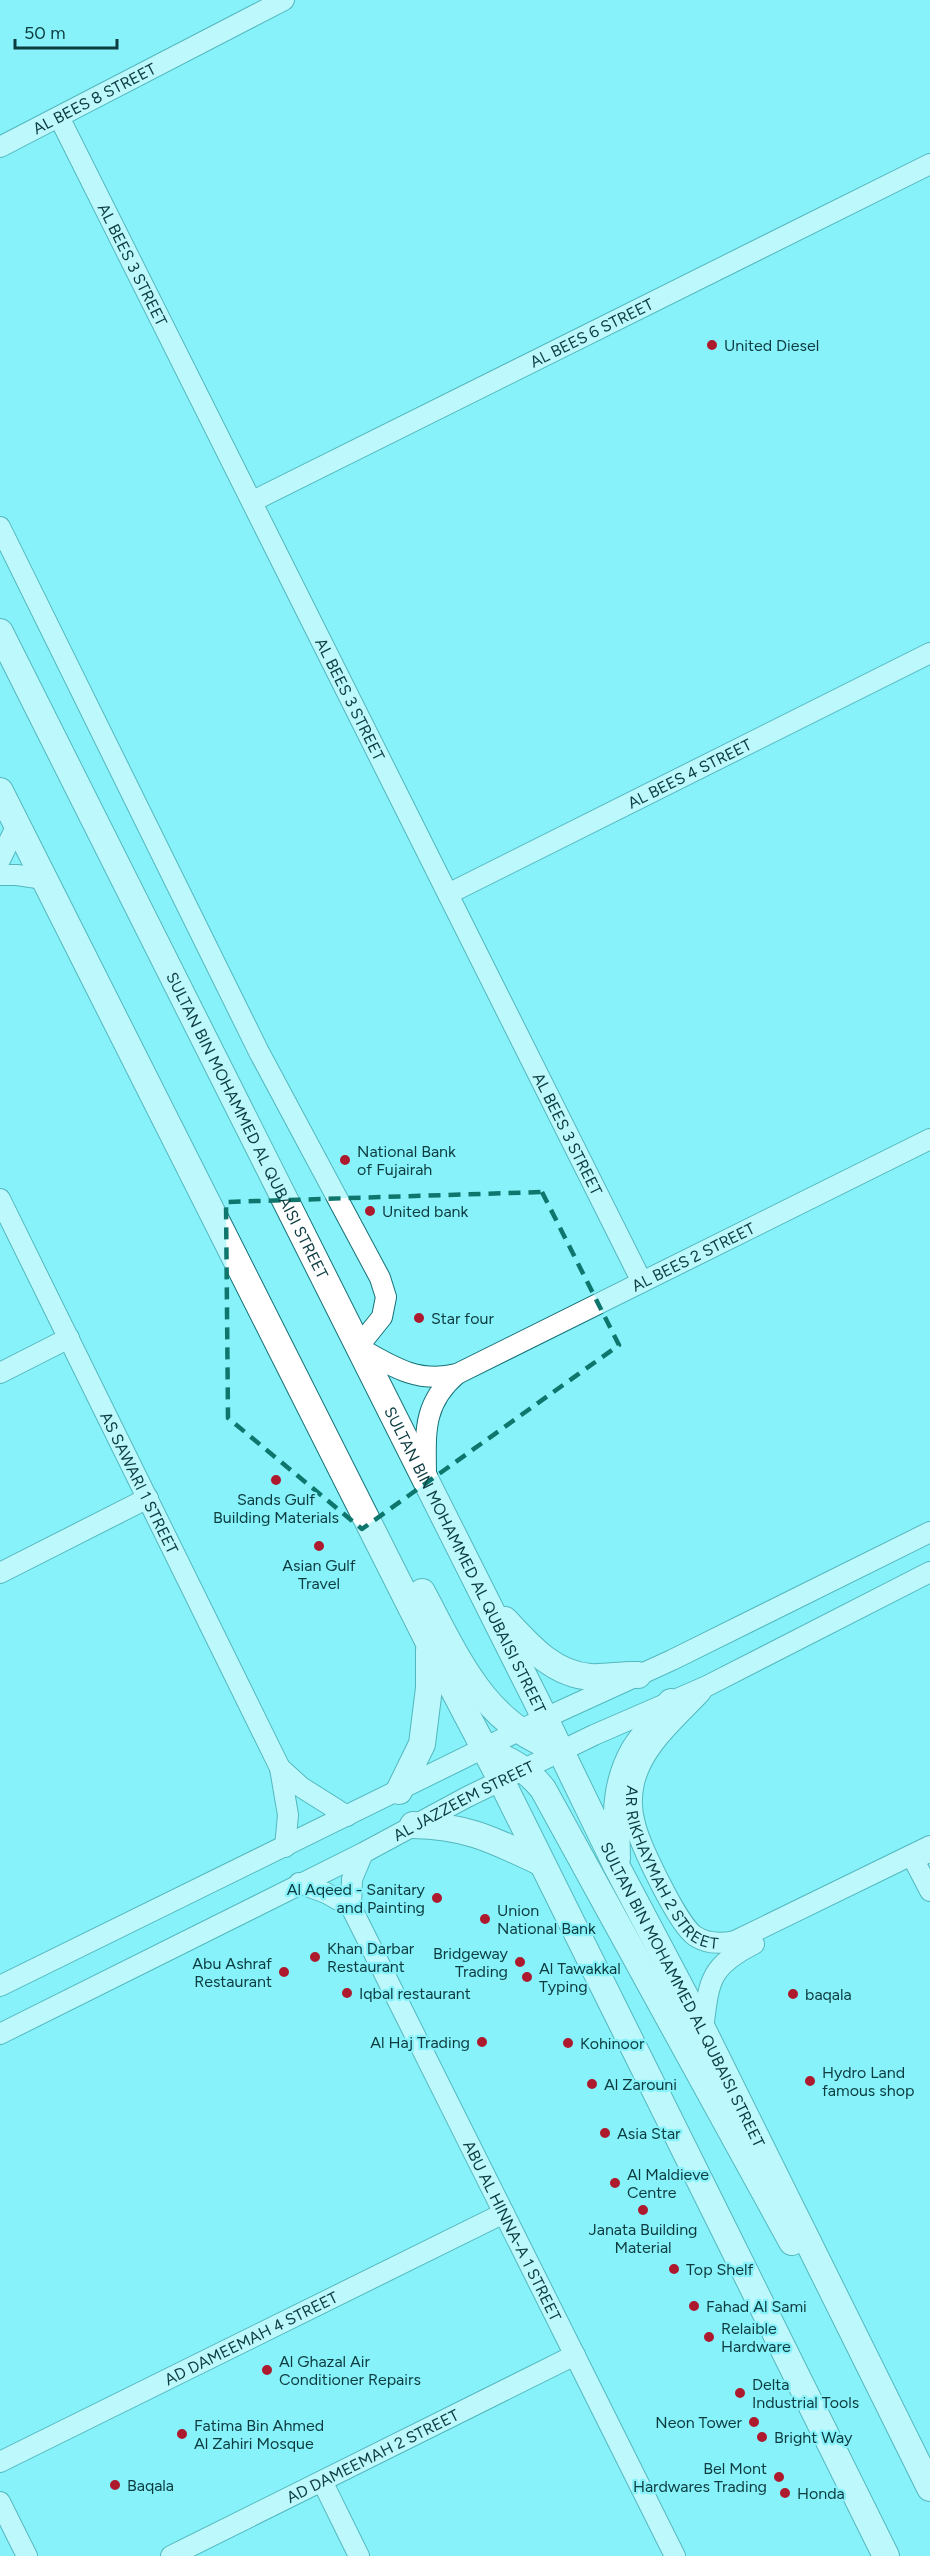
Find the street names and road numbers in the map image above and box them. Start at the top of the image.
street label: AL BEES 8 STREET [29,59,159,138]
street label: AL BEES 3 STREET [94,200,172,329]
street label: AL BEES 6 STREET [527,294,656,371]
street label: AL BEES 3 STREET [312,635,389,764]
street label: AL BEES 4 STREET [624,734,755,812]
street label: SULTAN BIN MOHAMMED AL QUBAISI STREET [163,969,333,1282]
street label: AL BEES 3 STREET [529,1069,607,1198]
street label: AL BEES 2 STREET [628,1218,758,1295]
street label: SULTAN BIN MOHAMMED AL QUBAISI STREET [381,1403,550,1716]
street label: AS SAWARI 1 STREET [97,1408,183,1557]
street label: AL JAZZEEM STREET [390,1756,537,1845]
street label: AR RIKHAYMAH 2 STREET [622,1785,719,1952]
street label: SULTAN BIN MOHAMMED AL QUBAISI STREET [597,1839,769,2150]
street label: ABU AL HINNA-A 1 STREET [460,2137,566,2324]
street label: AD DAMEEMAH 4 STREET [161,2287,341,2389]
street label: AD DAMEEMAH 2 STREET [283,2405,462,2507]

